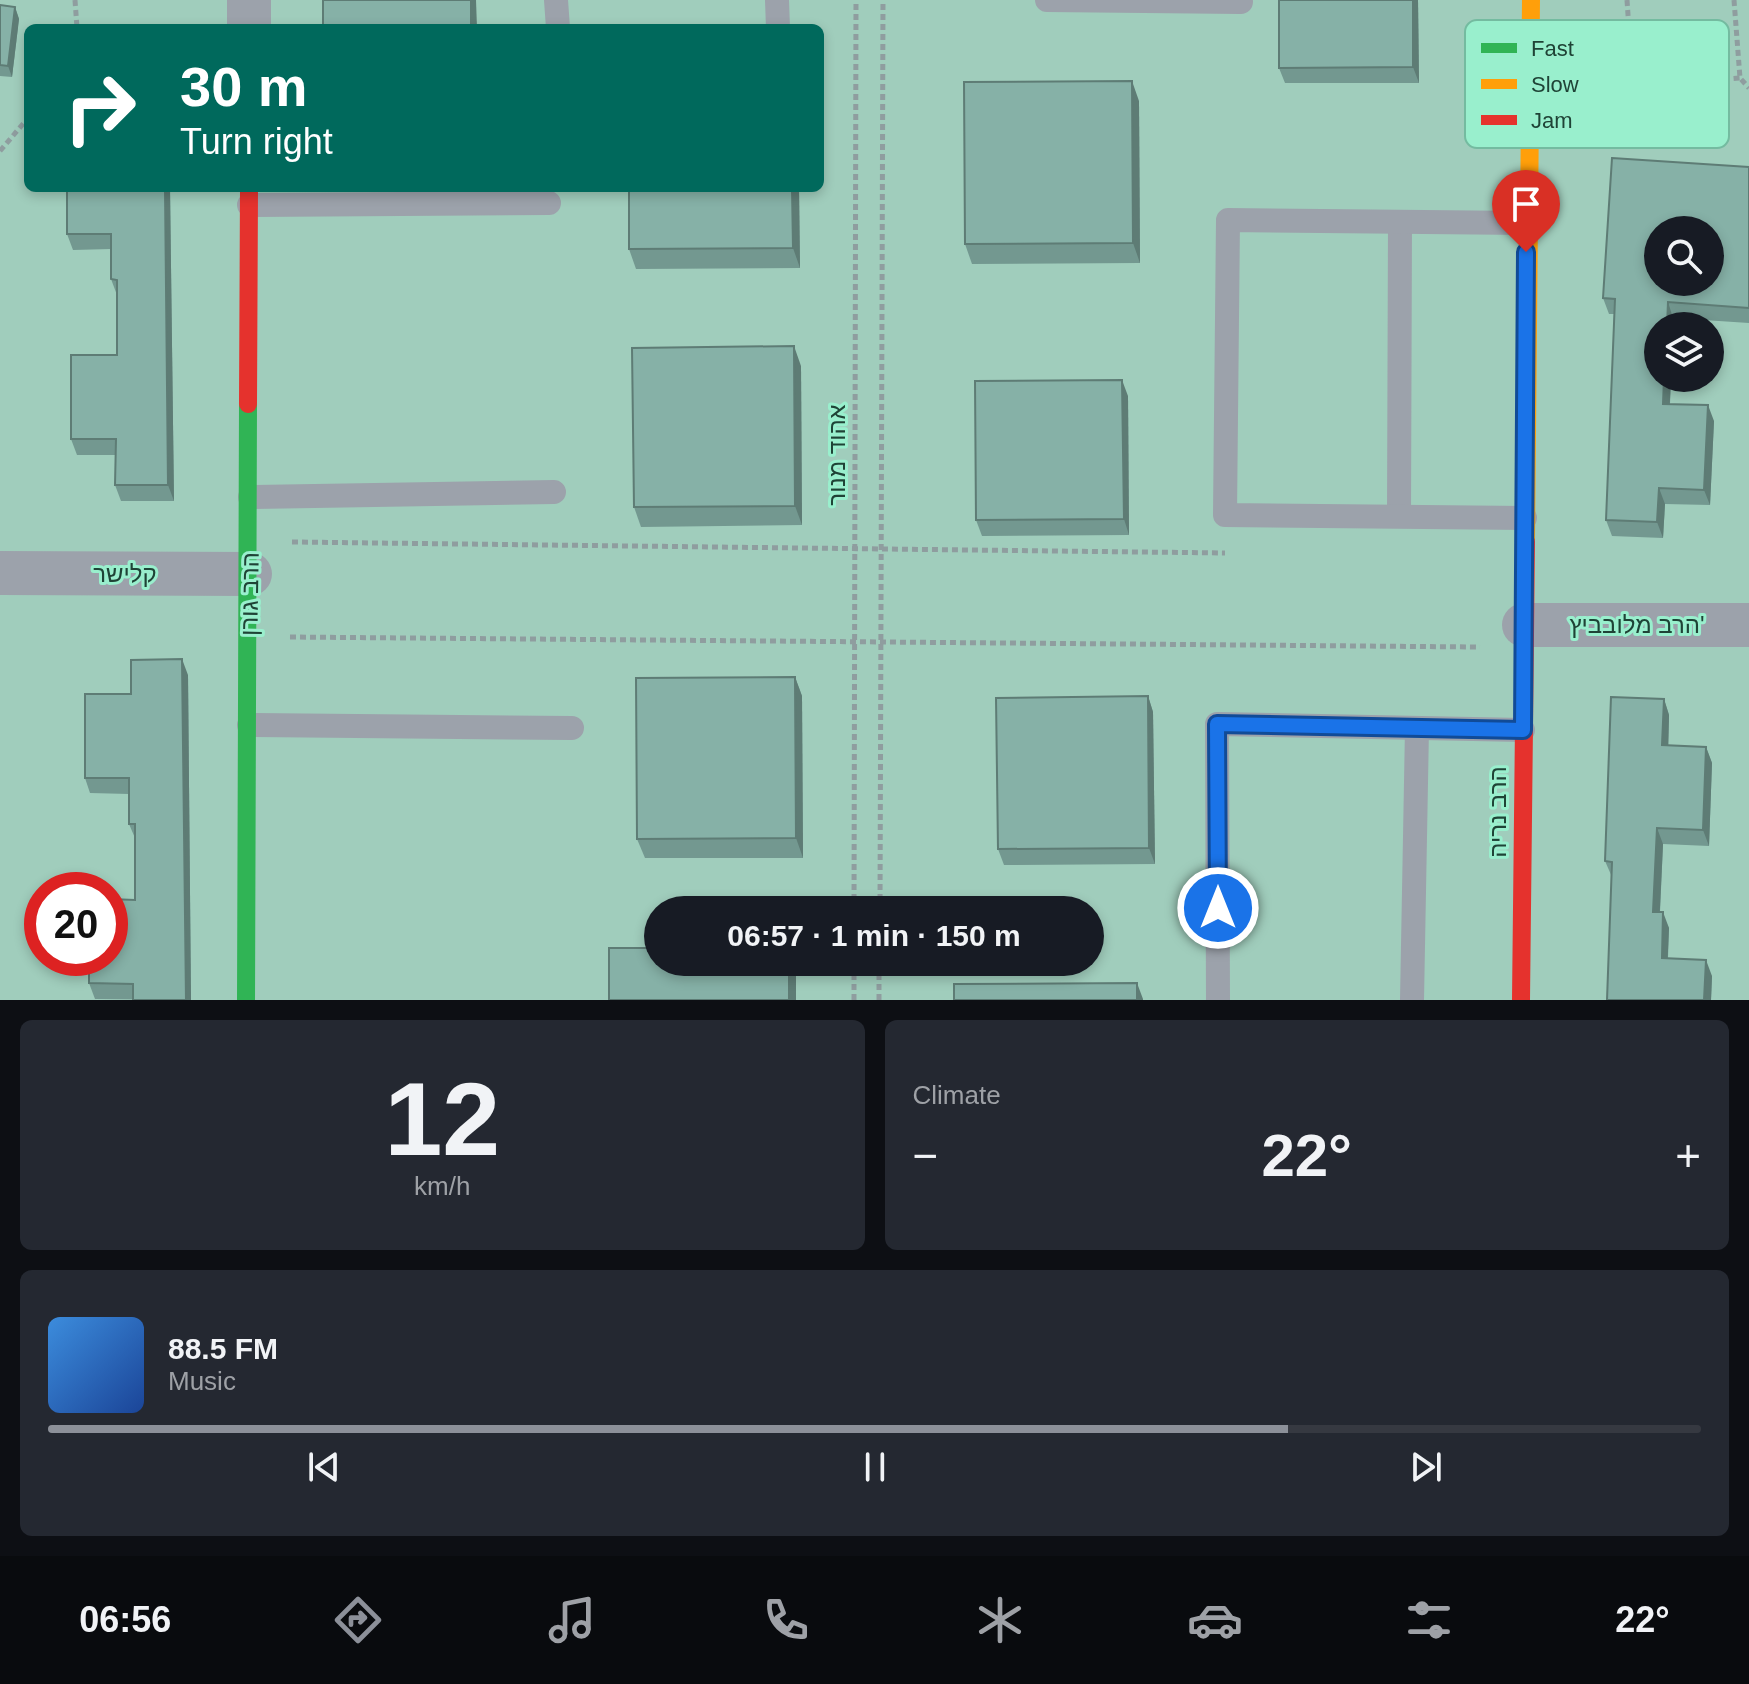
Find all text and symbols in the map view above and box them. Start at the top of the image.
legend [1465,20,1729,148]
text: Fast [1531,36,1574,61]
text: 30 m [180,55,308,118]
icon: right [48,56,152,160]
text: Slow [1531,72,1579,97]
text: Jam [1531,108,1573,133]
text: Turn right [180,121,333,162]
pin [1492,170,1560,252]
icon: arrive [1504,182,1548,226]
map controls [1644,216,1724,392]
button: search [1644,216,1724,296]
button: layers [1644,312,1724,392]
street label: אהוד מנור [823,404,850,506]
street label: הרב גורן [235,552,264,636]
street label: קלישר [93,560,157,587]
street label: הרב מלובביץ' [1569,611,1705,638]
street label: הרב נריה [1484,766,1511,858]
position arrow [1176,866,1260,950]
speed limit sign: 20 [24,872,128,976]
text: 06:57 · 1 min · 150 m [727,919,1021,952]
text: 12 [384,1061,500,1177]
text: Climate [913,1080,1001,1110]
text: 22° [1261,1122,1352,1189]
text: − [913,1131,938,1180]
text: + [1675,1131,1701,1180]
text: km/h [414,1171,470,1201]
text: 88.5 FM [168,1332,278,1365]
text: Music [168,1366,236,1396]
icon: previous [302,1445,346,1489]
icon: pause [853,1445,897,1489]
icon: next [1404,1445,1448,1489]
icon: directions [330,1592,386,1648]
icon: music [544,1592,600,1648]
icon: phone [758,1592,814,1648]
icon: climate [972,1592,1028,1648]
icon: car [1187,1592,1243,1648]
icon: filters [1401,1592,1457,1648]
text: 06:56 [79,1599,171,1640]
text: 22° [1615,1599,1670,1640]

